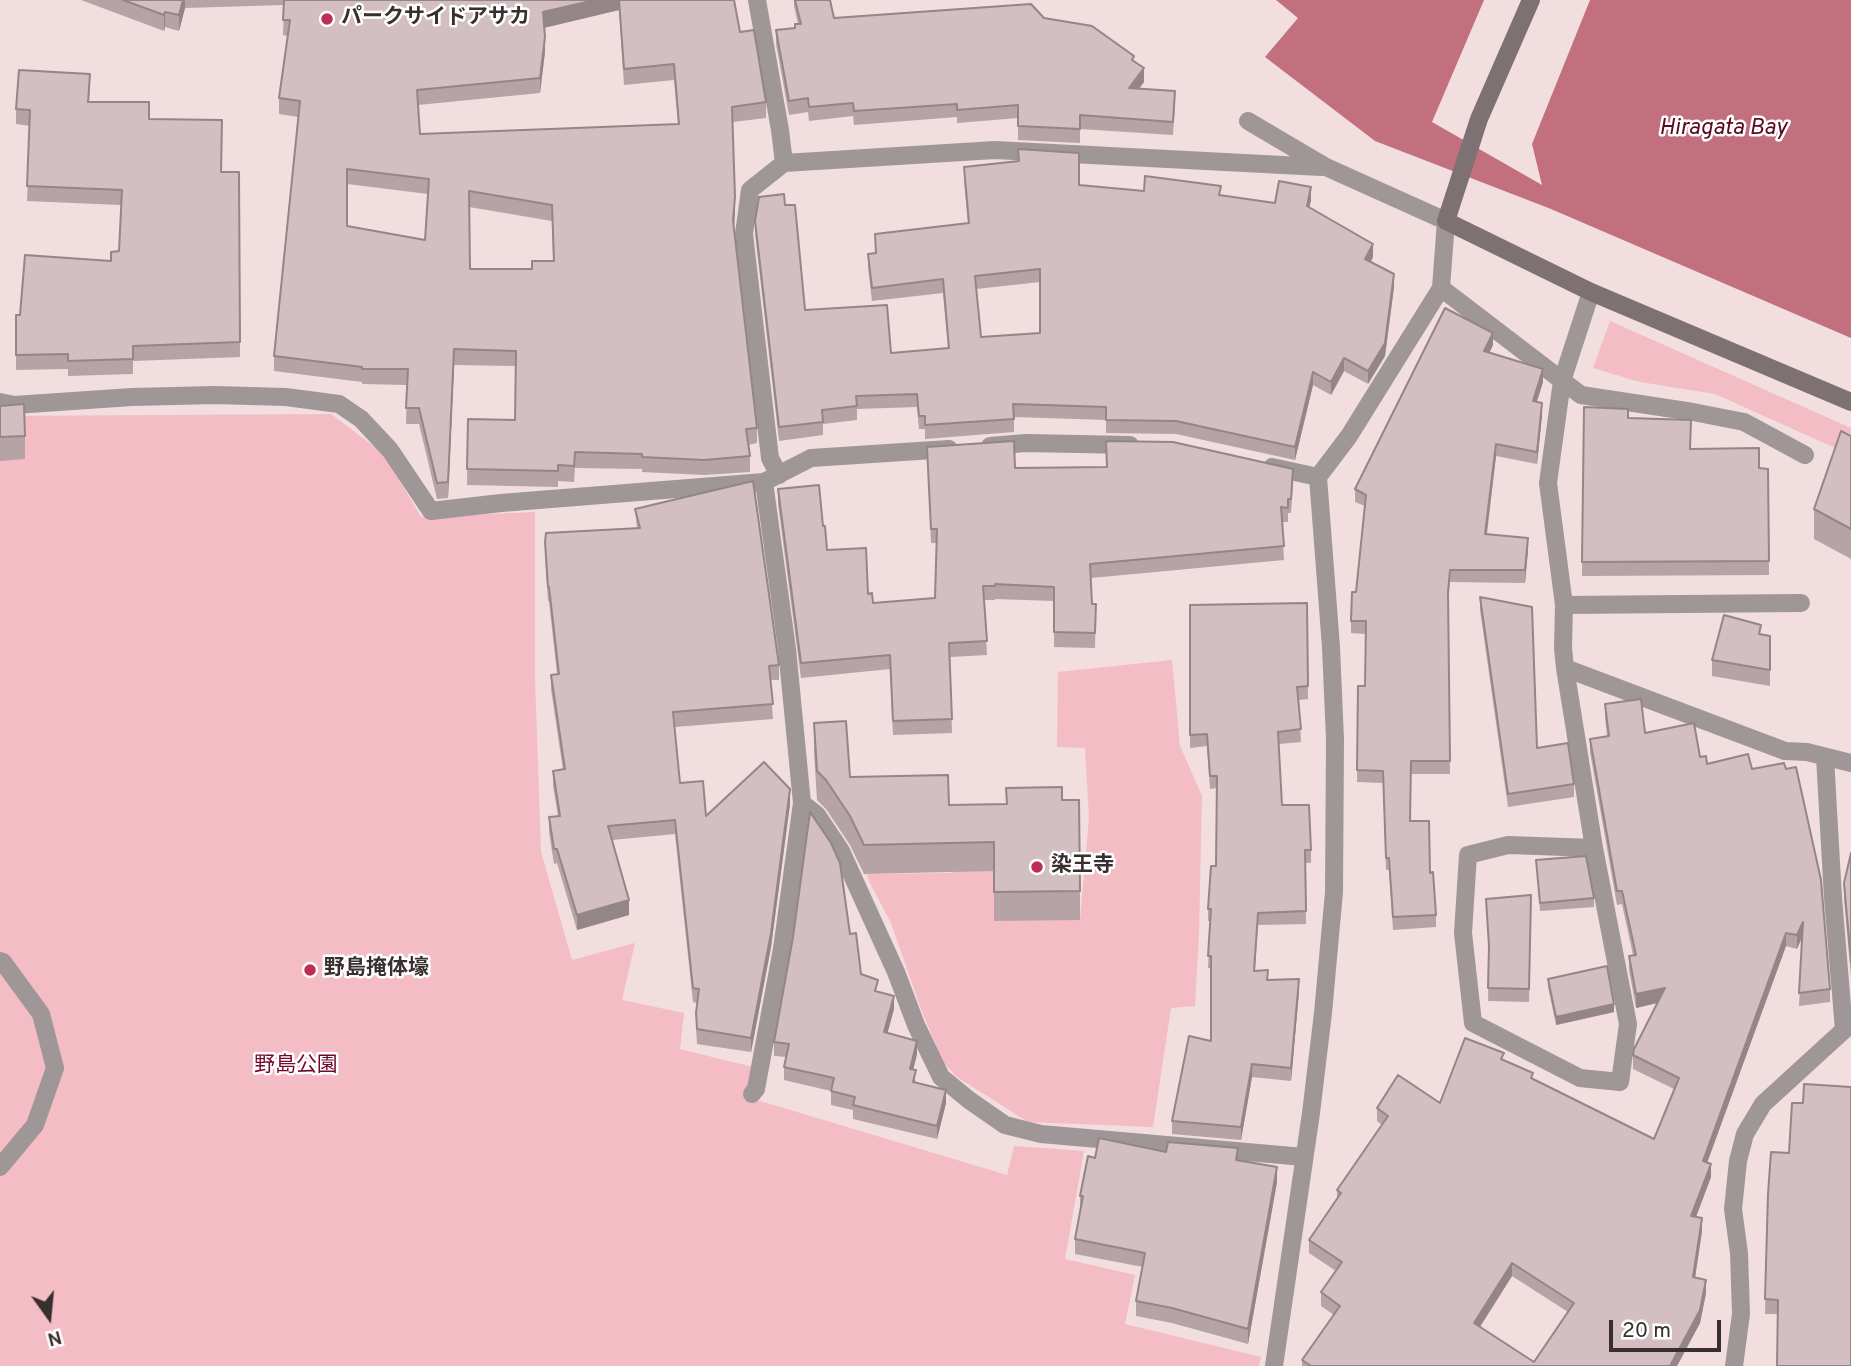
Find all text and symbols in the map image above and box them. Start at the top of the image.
place label: パークサイドアサカ [341,6,530,32]
marker: パークサイドアサカ [319,11,335,27]
water label: Hiragata Bay [1659,115,1787,143]
place label: 染王寺 [1051,854,1114,880]
marker: 染王寺 [1029,859,1045,875]
place label: 野島掩体壕 [324,957,429,983]
marker: 野島掩体壕 [302,962,318,978]
park label: 野島公園 [254,1054,338,1080]
north arrow [14,1282,84,1352]
scale bar [1613,1306,1725,1350]
text: 20 m [1622,1318,1671,1345]
text: N [45,1324,64,1351]

